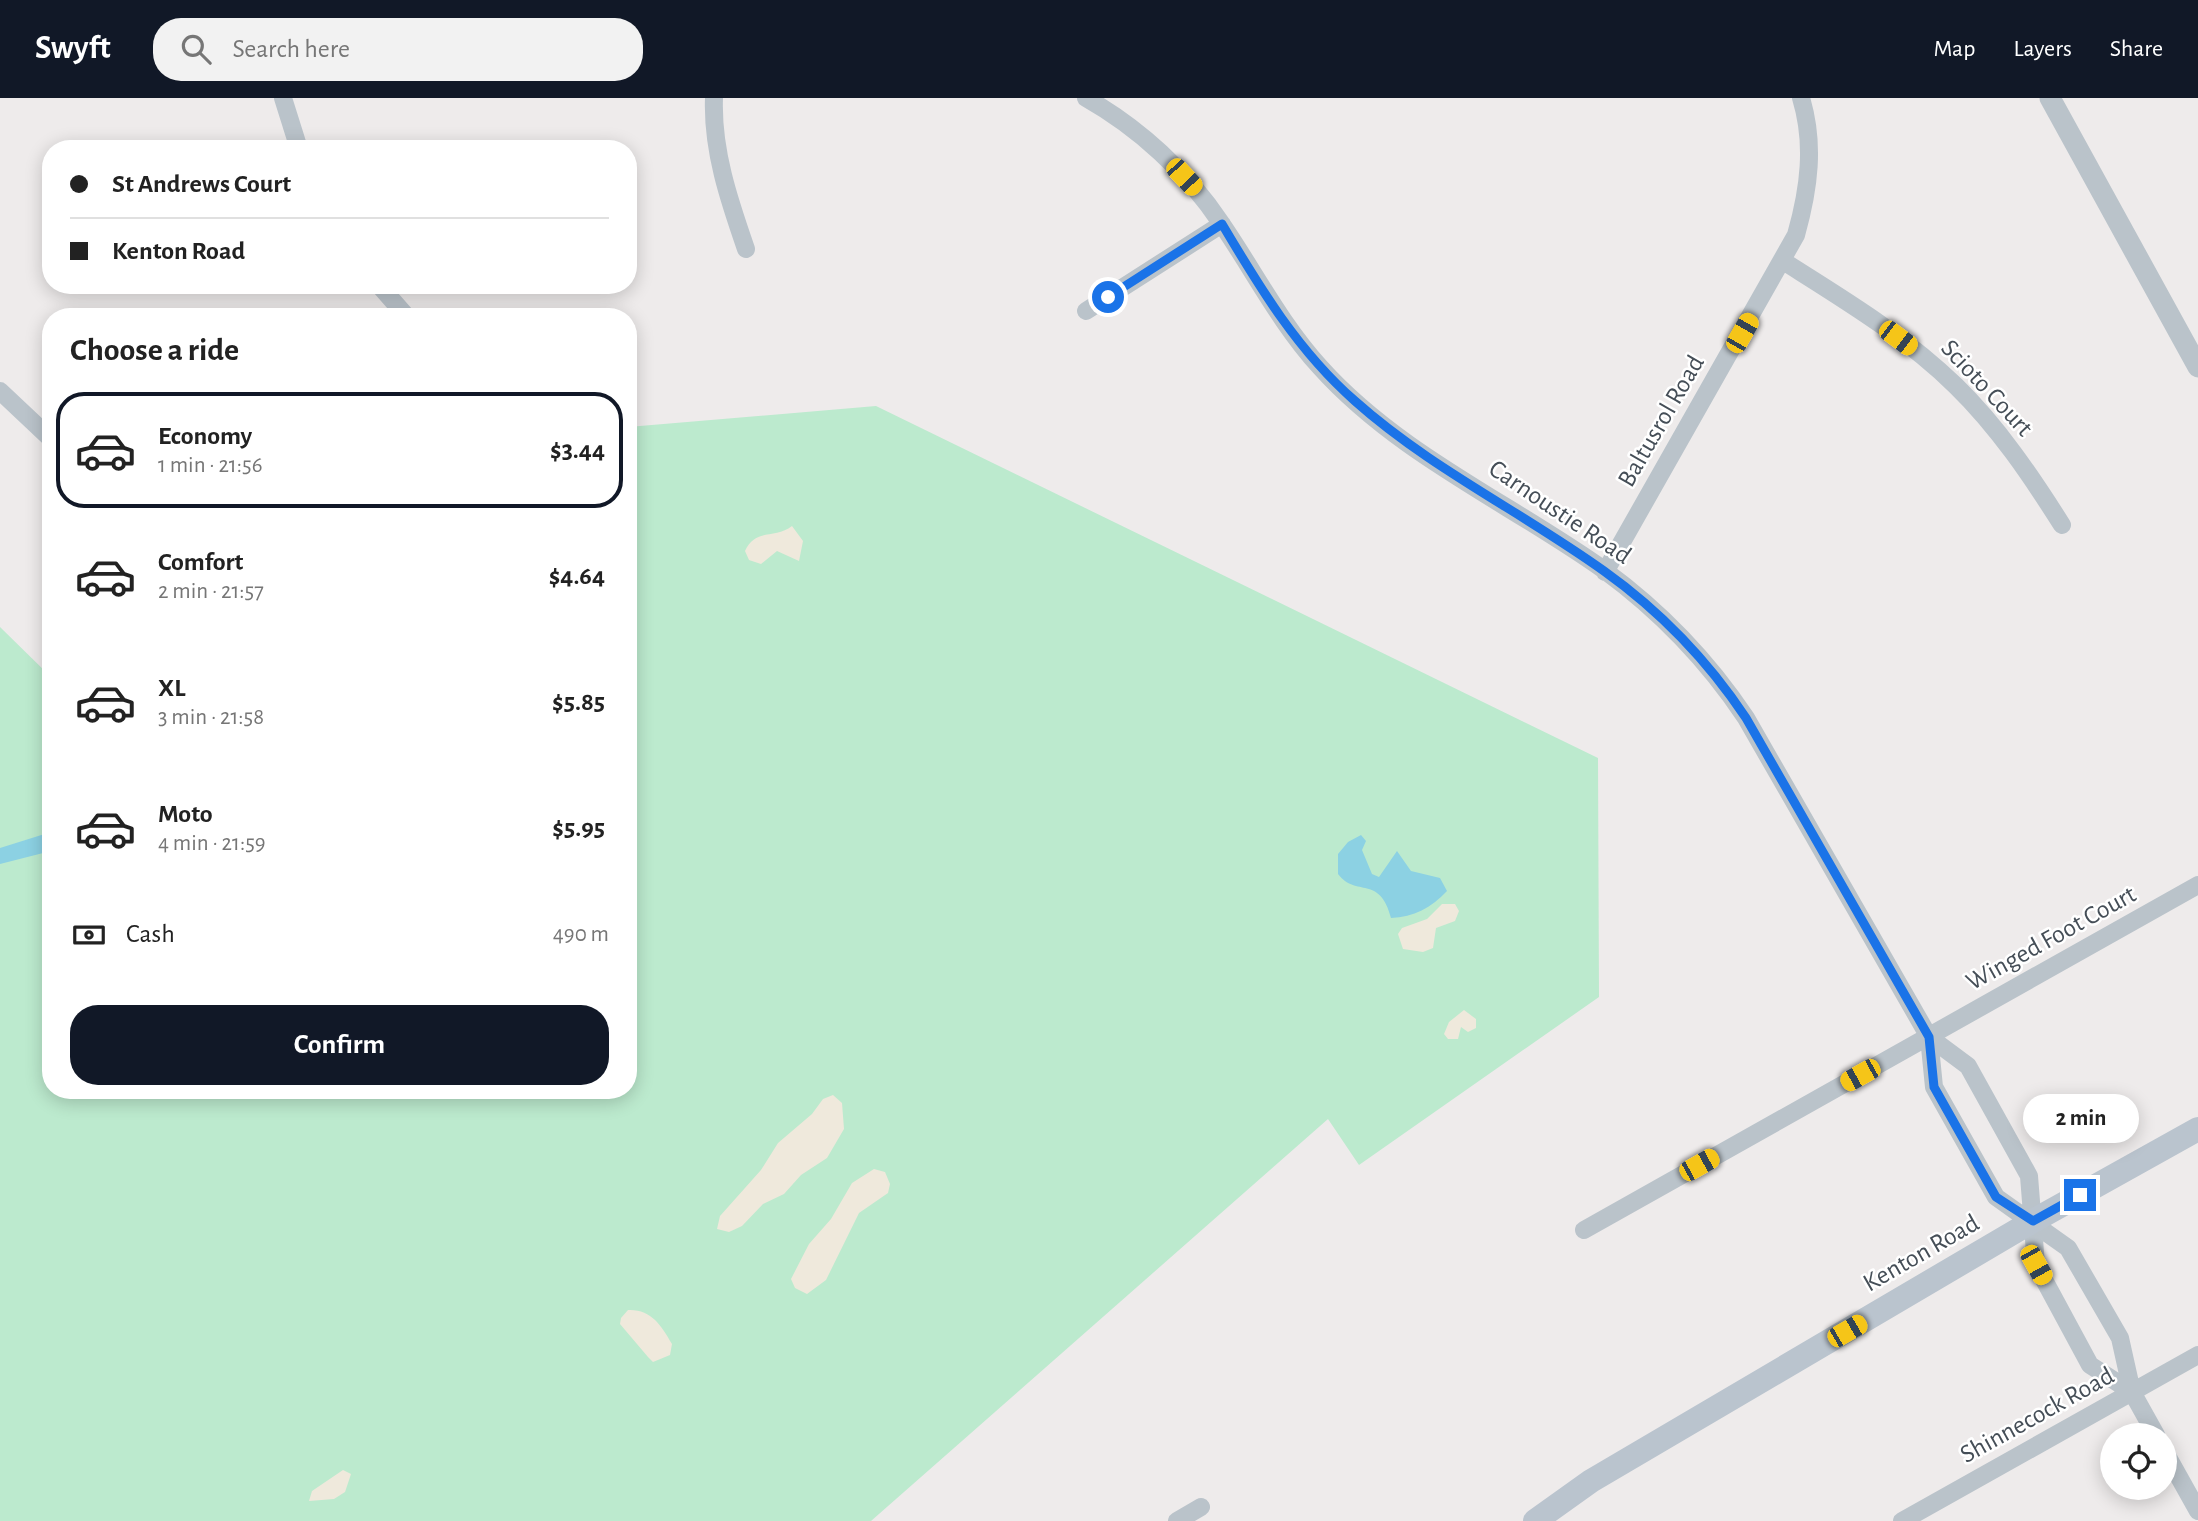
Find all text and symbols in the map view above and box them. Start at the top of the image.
search box [153,18,643,81]
icon: search [177,30,215,68]
text: Swyft [35,32,111,65]
text: Search here [233,36,350,62]
text: Map [1933,37,1975,61]
text: Layers [2013,37,2072,61]
text: Share [2110,37,2163,61]
car [1162,154,1207,200]
text: St Andrews Court [112,171,291,197]
text: Kenton Road [112,238,245,264]
route start [1092,281,1124,313]
car [1723,310,1762,356]
car [1875,317,1922,359]
text: Choose a ride [70,334,239,366]
street label: Scioto Court [1936,335,2038,441]
street label: Baltusrol Road [1613,351,1709,491]
icon: car [74,419,137,482]
text: Economy [158,423,252,449]
text: $3.44 [550,437,605,463]
text: 1 min · 21:56 [158,454,262,477]
street label: Carnoustie Road [1484,455,1636,569]
icon: car [74,545,137,608]
text: Comfort [158,549,243,575]
text: $4.64 [549,563,605,589]
text: 2 min · 21:57 [158,580,264,603]
icon: car [74,671,137,734]
text: XL [158,675,185,701]
text: $5.85 [552,689,605,715]
text: 3 min · 21:58 [158,706,264,729]
icon: car [74,797,137,860]
text: Moto [158,801,213,827]
text: $5.95 [552,815,605,841]
text: 4 min · 21:59 [158,832,266,855]
street label: Winged Foot Court [1962,881,2140,995]
icon: cash [70,916,108,954]
text: Cash [126,921,175,947]
text: 490 m [553,923,609,946]
button: Confirm [70,1005,609,1085]
car [1837,1056,1884,1094]
callout: 2 min [2022,1094,2138,1142]
text: 2 min [2055,1107,2107,1130]
car [1676,1146,1723,1184]
route end [2064,1179,2096,1211]
street label: Kenton Road [1859,1210,1983,1296]
car [2017,1242,2056,1288]
car [1824,1311,1871,1351]
street label: Shinnecock Road [1956,1362,2118,1468]
map controls [2100,1423,2177,1500]
button: locate [2100,1423,2177,1500]

